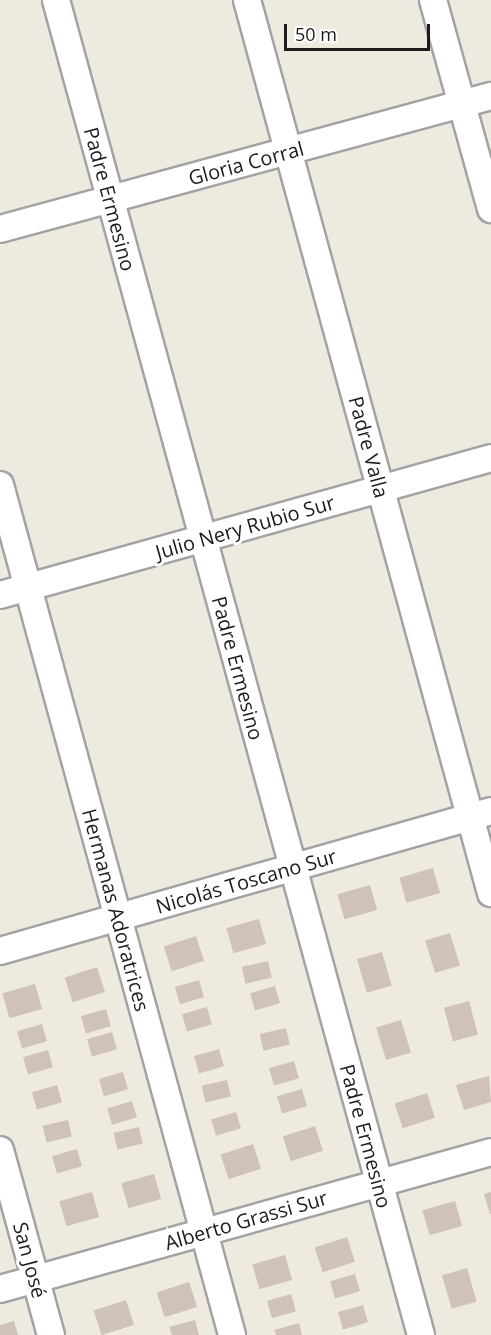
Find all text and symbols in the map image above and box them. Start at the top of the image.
scale bar [287,12,432,50]
text: 50 m [295,22,337,46]
street label: Padre Ermesino [79,124,141,274]
street label: Gloria Corral [186,136,306,190]
street label: Padre Valla [344,394,394,500]
street label: Julio Nery Rubio Sur [153,490,337,564]
street label: Padre Ermesino [207,593,269,743]
street label: Hermanas Adoratrices [77,806,155,1014]
street label: Nicolás Toscano Sur [153,844,339,918]
street label: Padre Ermesino [335,1061,397,1211]
street label: Alberto Grassi Sur [162,1185,330,1255]
street label: San José [8,1219,52,1301]

